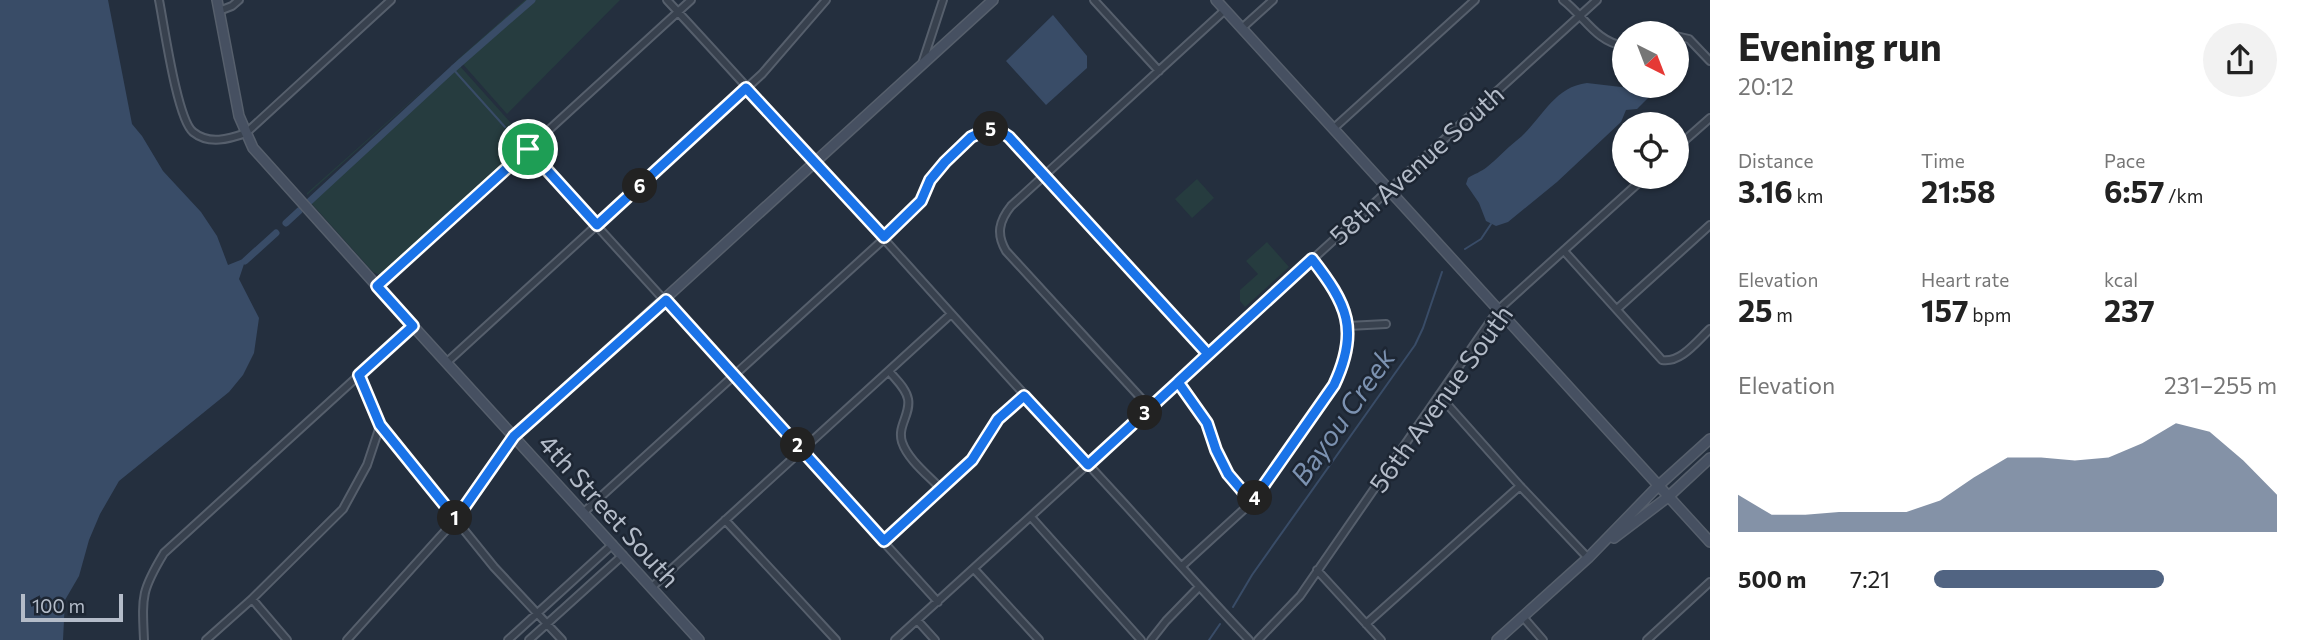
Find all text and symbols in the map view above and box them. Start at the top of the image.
north arrow [1612,21,1689,98]
map controls [1612,21,1689,189]
text: Evening run [1738,22,1942,69]
button: share [2203,23,2277,97]
text: 20:12 [1738,72,1794,100]
street label: 58th Avenue South [1322,78,1510,250]
pin: 5 [974,111,1009,146]
button: locate [1612,112,1689,189]
text: 5 [985,117,996,140]
pin [498,119,558,179]
icon: arrive [509,130,547,168]
text: Distance [1738,149,1814,172]
text: Time [1921,149,1965,172]
text: Pace [2104,149,2145,172]
pin: 6 [622,168,658,204]
text: 3.16 [1738,172,1793,209]
text: 21:58 [1921,172,1996,209]
text: 6:57 [2104,172,2164,209]
text: 6 [634,174,645,197]
text: km [1793,184,1823,207]
text: /km [2164,184,2203,207]
text: Elevation [1738,268,1818,291]
text: Heart rate [1921,268,2009,291]
text: kcal [2104,268,2138,291]
text: 25 [1738,291,1773,328]
text: 157 [1921,291,1969,328]
text: 237 [2104,291,2155,328]
street label: 56th Avenue South [1362,298,1518,498]
text: m [1773,303,1793,326]
text: bpm [1969,303,2011,326]
water label: Bayou Creek [1283,341,1402,491]
text: Elevation [1738,371,1835,399]
text: 231–255 m [2164,371,2277,399]
pin: 3 [1128,396,1162,430]
text: 3 [1139,401,1150,424]
street label: 4th Street South [533,427,687,593]
pin: 2 [780,428,816,462]
text: 2 [792,433,803,456]
pin: 4 [1238,480,1272,516]
text: 4 [1249,486,1260,509]
pin: 1 [438,500,472,536]
text: 1 [450,506,459,529]
text: 500 m [1738,565,1806,593]
text: 7:21 [1850,565,1890,593]
scale bar [21,591,122,623]
text: 100 m [32,594,85,617]

